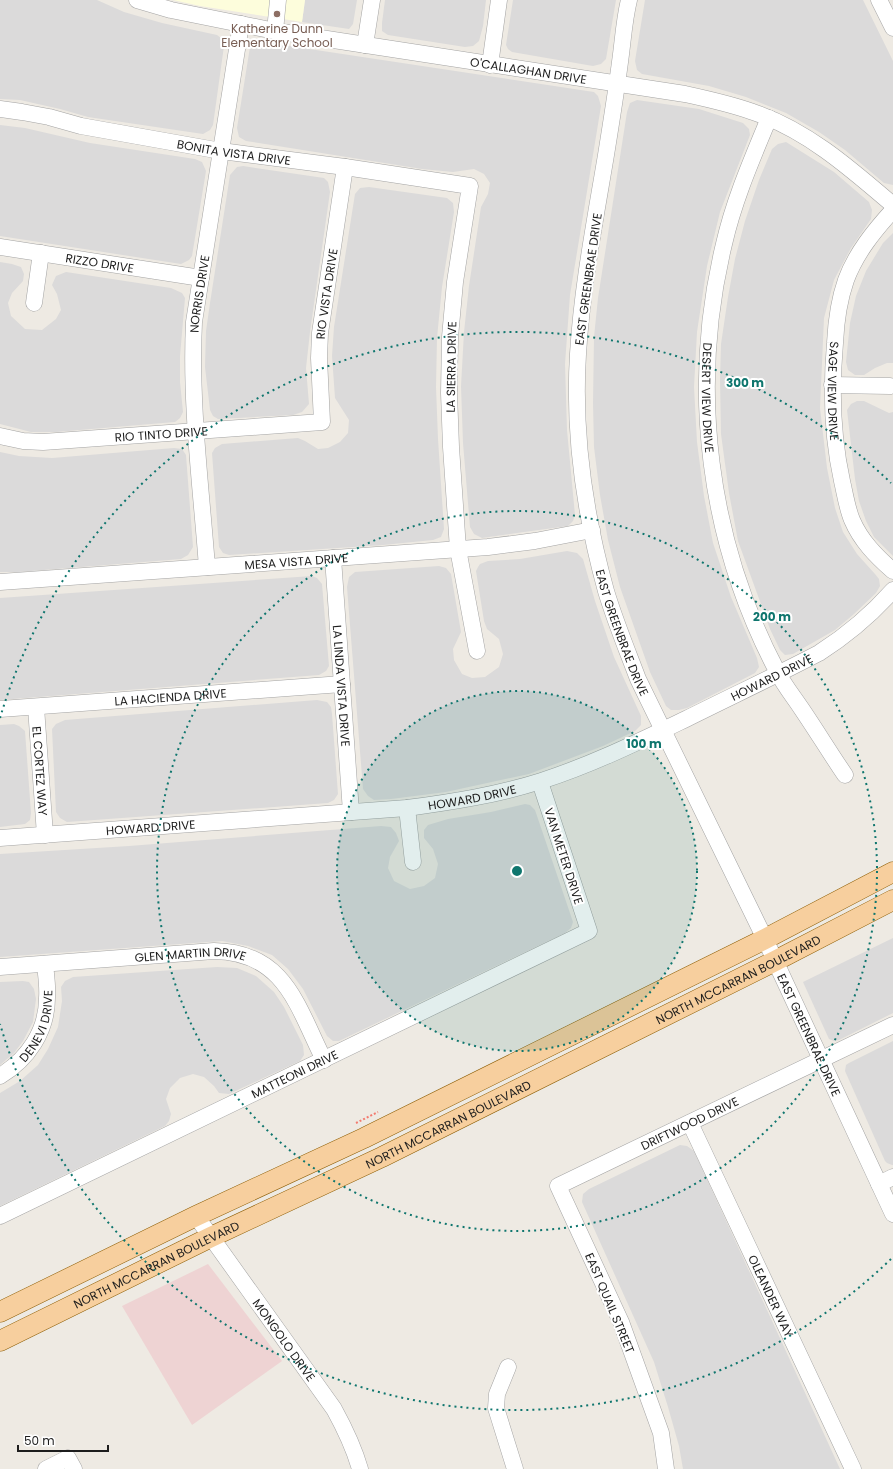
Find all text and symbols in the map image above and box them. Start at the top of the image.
marker: Katherine Dunn Elementary School [272,9,282,19]
place label: Katherine Dunn Elementary School [221,20,333,51]
street label: O'CALLAGHAN DRIVE [469,53,588,87]
street label: BONITA VISTA DRIVE [176,135,292,168]
street label: EAST GREENBRAE DRIVE [570,212,606,346]
street label: RIO VISTA DRIVE [311,247,341,340]
street label: RIZZO DRIVE [64,249,135,276]
street label: NORRIS DRIVE [185,254,213,333]
street label: LA SIERRA DRIVE [442,321,460,413]
street label: SAGE VIEW DRIVE [824,341,844,441]
street label: DESERT VIEW DRIVE [698,342,719,453]
text: 300 m [726,374,764,391]
street label: RIO TINTO DRIVE [114,422,208,445]
street label: MESA VISTA DRIVE [244,549,349,573]
street label: EAST GREENBRAE DRIVE [592,567,653,699]
text: 200 m [753,608,791,625]
street label: LA LINDA VISTA DRIVE [329,624,355,747]
street label: HOWARD DRIVE [727,649,815,704]
street label: LA HACIENDA DRIVE [114,684,227,709]
street label: EL CORTEZ WAY [29,725,52,816]
text: 100 m [626,735,662,752]
street label: HOWARD DRIVE [427,780,518,814]
street label: VAN METER DRIVE [540,806,588,906]
street label: HOWARD DRIVE [105,815,196,839]
centre of rings [510,864,524,878]
street label: NORTH MCCARRAN BOULEVARD [653,930,823,1028]
street label: GLEN MARTIN DRIVE [134,942,249,965]
street label: EAST GREENBRAE DRIVE [774,970,845,1099]
street label: DENEVI DRIVE [15,990,56,1065]
street label: MATTEONI DRIVE [248,1045,341,1102]
street label: NORTH MCCARRAN BOULEVARD [363,1076,534,1172]
street label: DRIFTWOOD DRIVE [638,1092,741,1154]
street label: NORTH MCCARRAN BOULEVARD [70,1217,242,1312]
street label: EAST QUAIL STREET [581,1250,639,1356]
street label: OLEANDER WAY [745,1252,798,1340]
street label: MONGOLO DRIVE [249,1295,320,1384]
scale bar [18,1427,108,1453]
text: 50 m [24,1432,55,1449]

